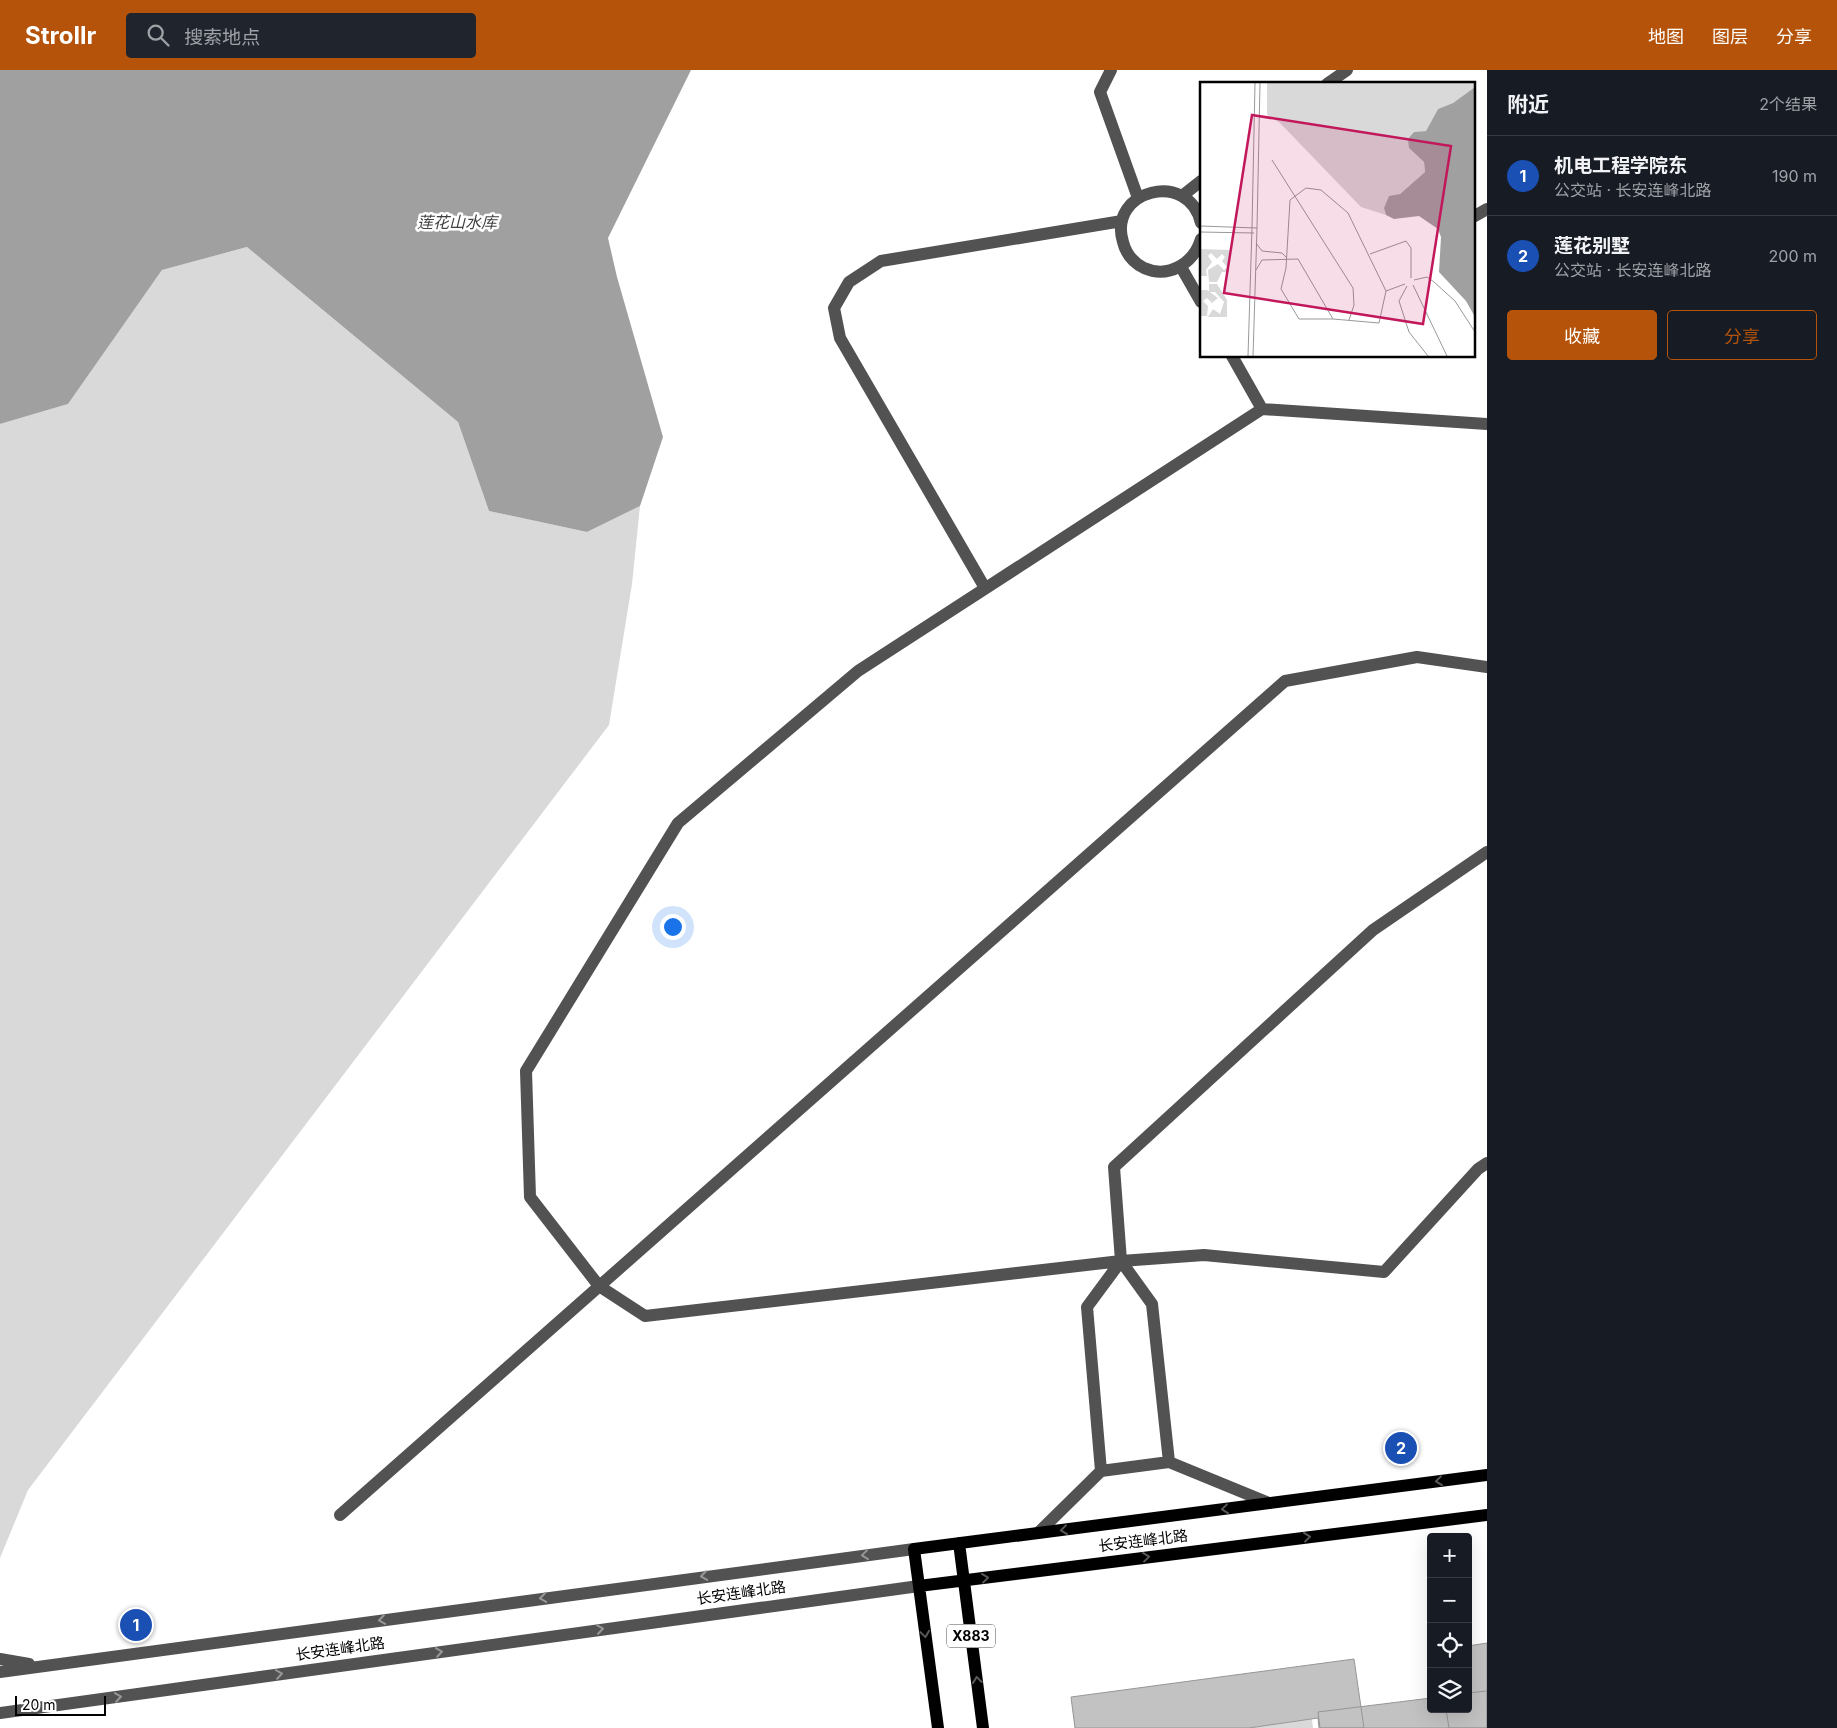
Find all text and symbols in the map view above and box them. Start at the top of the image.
search box [126,13,476,58]
text: Strollr [25,21,96,50]
icon: search [144,21,172,49]
text: 搜索地点 [184,26,260,49]
text: 地图 [1648,26,1684,47]
text: 图层 [1712,26,1748,47]
text: 分享 [1776,26,1812,47]
inset map [1200,82,1474,358]
text: 附近 [1507,92,1549,117]
text: 2个结果 [1759,94,1817,114]
text: 机电工程学院东 [1554,154,1687,177]
text: 1 [1520,166,1526,186]
text: 190 m [1772,166,1817,186]
text: 公交站 · 长安连峰北路 [1554,180,1712,200]
water label: 莲花山水库 [417,212,500,232]
text: 莲花别墅 [1554,234,1630,257]
text: 2 [1518,246,1528,266]
text: 200 m [1769,246,1817,266]
text: 公交站 · 长安连峰北路 [1554,260,1712,280]
button: 收藏 [1507,310,1657,360]
button: 分享 [1667,310,1817,360]
your location [660,914,686,940]
pin: 2 [1385,1429,1417,1467]
one-way arrow [1434,1476,1443,1486]
one-way arrow [1221,1503,1229,1514]
one-way arrow [1060,1524,1068,1535]
street label: 长安连峰北路 [1097,1526,1189,1555]
one-way arrow [1303,1532,1311,1543]
map controls [1427,1533,1472,1713]
button: + [1427,1533,1472,1578]
one-way arrow [861,1549,869,1560]
one-way arrow [1142,1552,1150,1563]
one-way arrow [700,1570,708,1581]
one-way arrow [981,1573,989,1584]
street label: 长安连峰北路 [695,1577,787,1608]
button: − [1427,1578,1472,1623]
one-way arrow [539,1592,547,1603]
pin: 1 [120,1606,152,1644]
one-way arrow [378,1614,386,1625]
button: locate [1427,1623,1472,1668]
one-way arrow [597,1624,605,1635]
road number: X883 [947,1624,995,1648]
one-way arrow [920,1630,930,1639]
street label: 长安连峰北路 [294,1633,386,1664]
one-way arrow [435,1647,444,1657]
button: layers [1427,1668,1472,1713]
one-way arrow [275,1669,283,1680]
one-way arrow [972,1675,983,1683]
one-way arrow [113,1692,122,1702]
scale bar [15,1693,106,1716]
text: 20 m [22,1696,56,1713]

